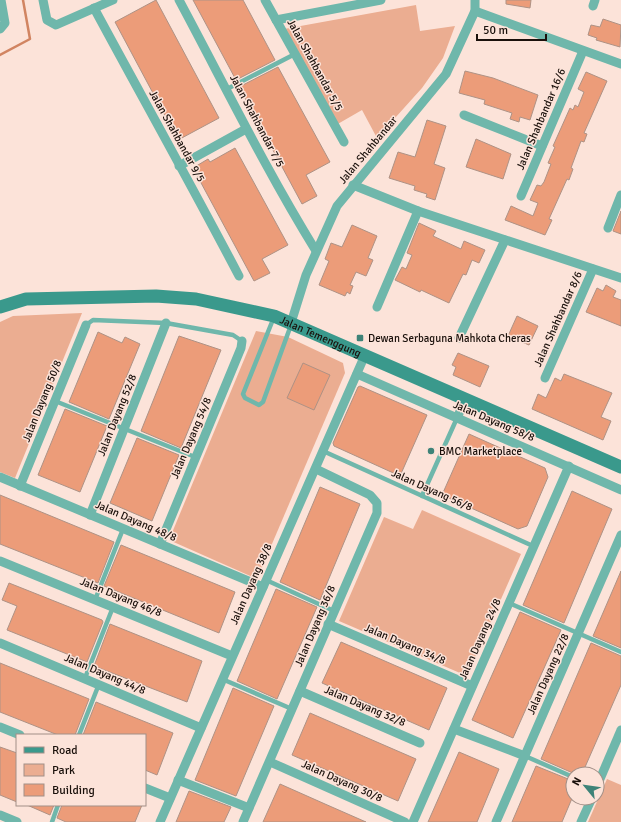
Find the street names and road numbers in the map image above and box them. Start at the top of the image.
street label: Jalan Shahbandar 5/5 [284,17,346,113]
street label: Jalan Shahbandar 16/6 [514,66,568,172]
street label: Jalan Shahbandar 7/5 [227,73,287,170]
street label: Jalan Shahbandar 9/5 [146,88,208,184]
street label: Jalan Shahbandar [336,114,400,186]
street label: Jalan Shahbandar 8/6 [531,269,585,369]
street label: Jalan Temenggung [278,313,363,360]
street label: Jalan Dayang 50/8 [20,358,64,444]
street label: Jalan Dayang 52/8 [95,372,139,458]
street label: Jalan Dayang 54/8 [168,395,214,481]
street label: Jalan Dayang 58/8 [451,398,537,444]
street label: Jalan Dayang 56/8 [390,466,475,514]
street label: Jalan Dayang 48/8 [93,498,179,544]
street label: Jalan Dayang 38/8 [227,541,275,626]
street label: Jalan Dayang 46/8 [78,575,164,619]
street label: Jalan Dayang 36/8 [292,583,338,669]
street label: Jalan Dayang 24/8 [456,596,504,681]
street label: Jalan Dayang 34/8 [362,621,448,667]
street label: Jalan Dayang 22/8 [524,631,572,716]
street label: Jalan Dayang 44/8 [62,651,148,697]
street label: Jalan Dayang 32/8 [322,683,408,729]
street label: Jalan Dayang 30/8 [300,757,385,805]

